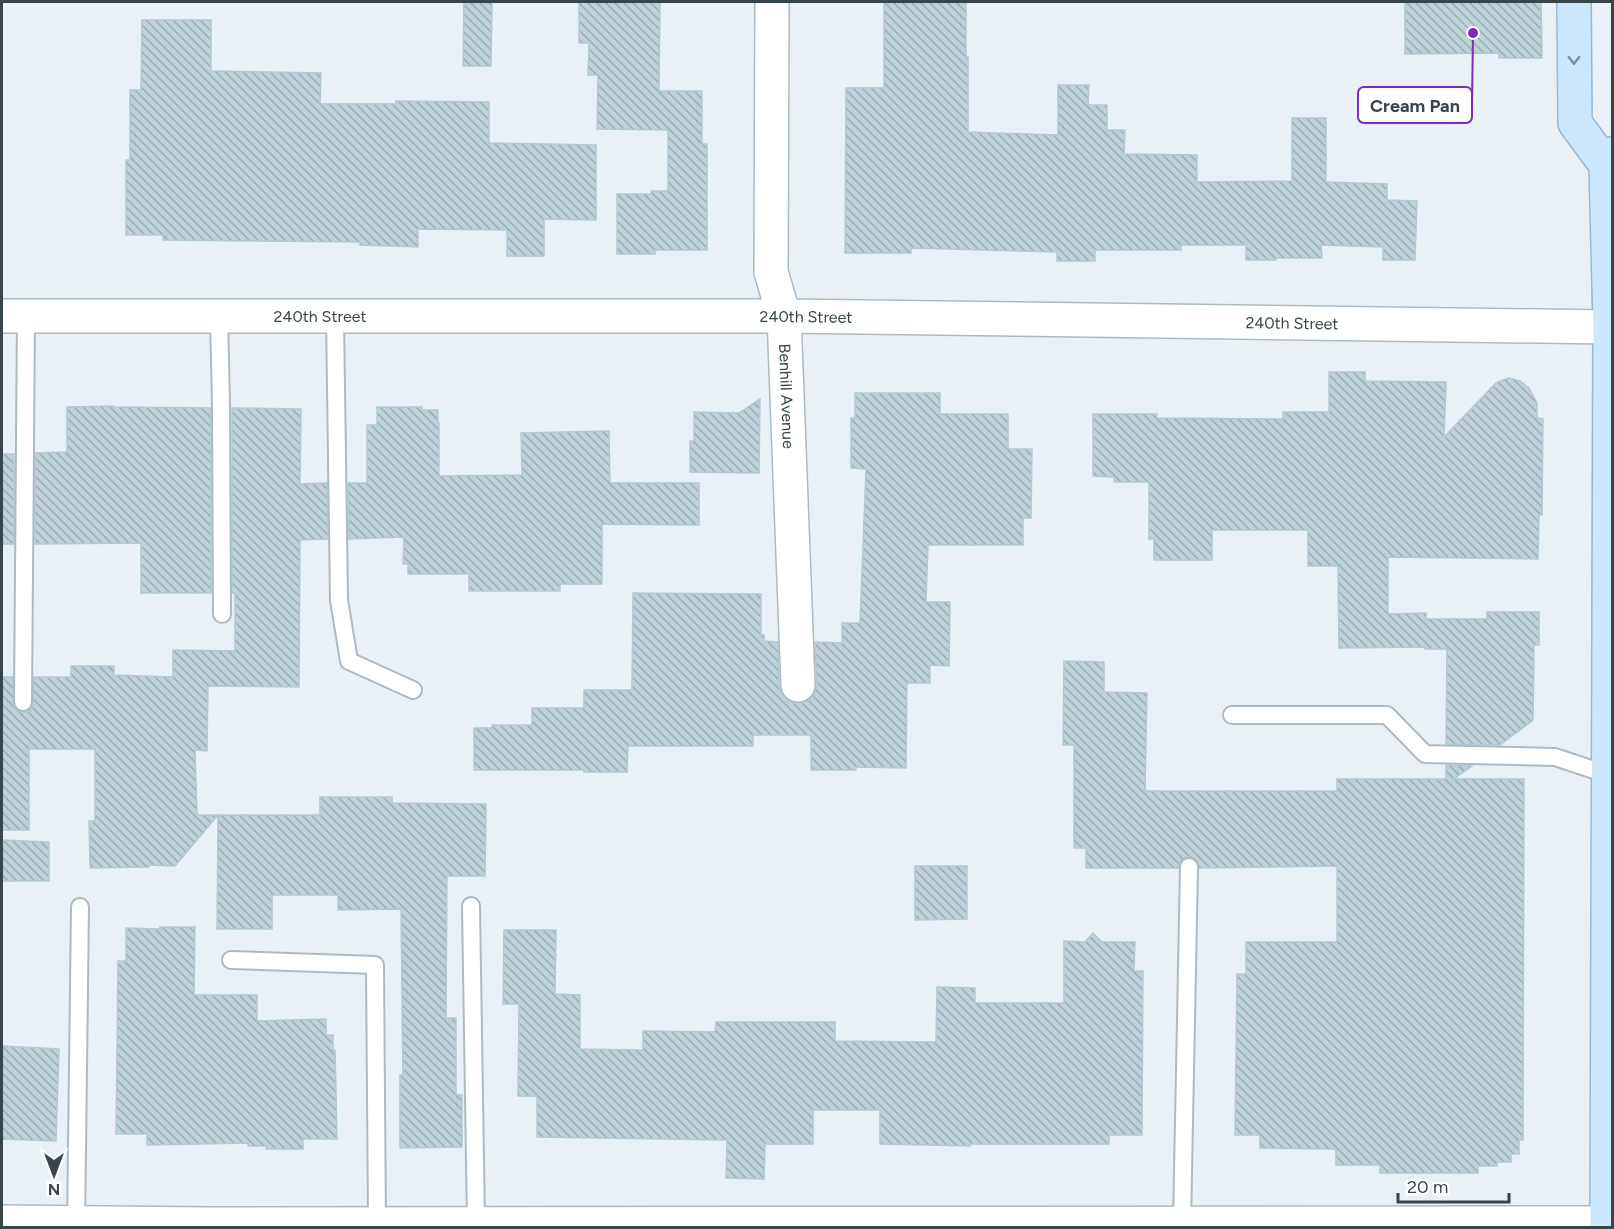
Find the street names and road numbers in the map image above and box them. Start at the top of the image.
street label: 240th Street [274,307,366,326]
street label: 240th Street [760,307,853,327]
street label: 240th Street [1245,313,1339,333]
street label: Benhill Avenue [775,343,798,449]

